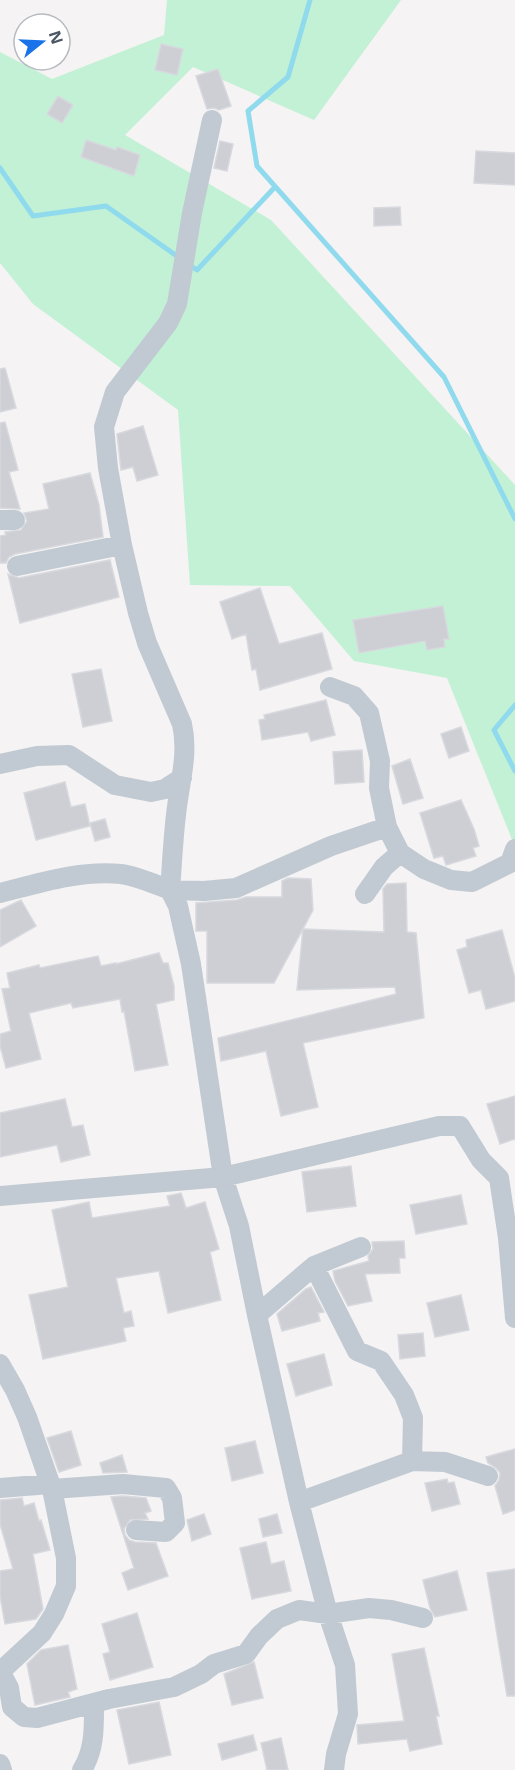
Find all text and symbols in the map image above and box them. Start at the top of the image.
north arrow [12,12,72,72]
text: N [44,28,69,47]

